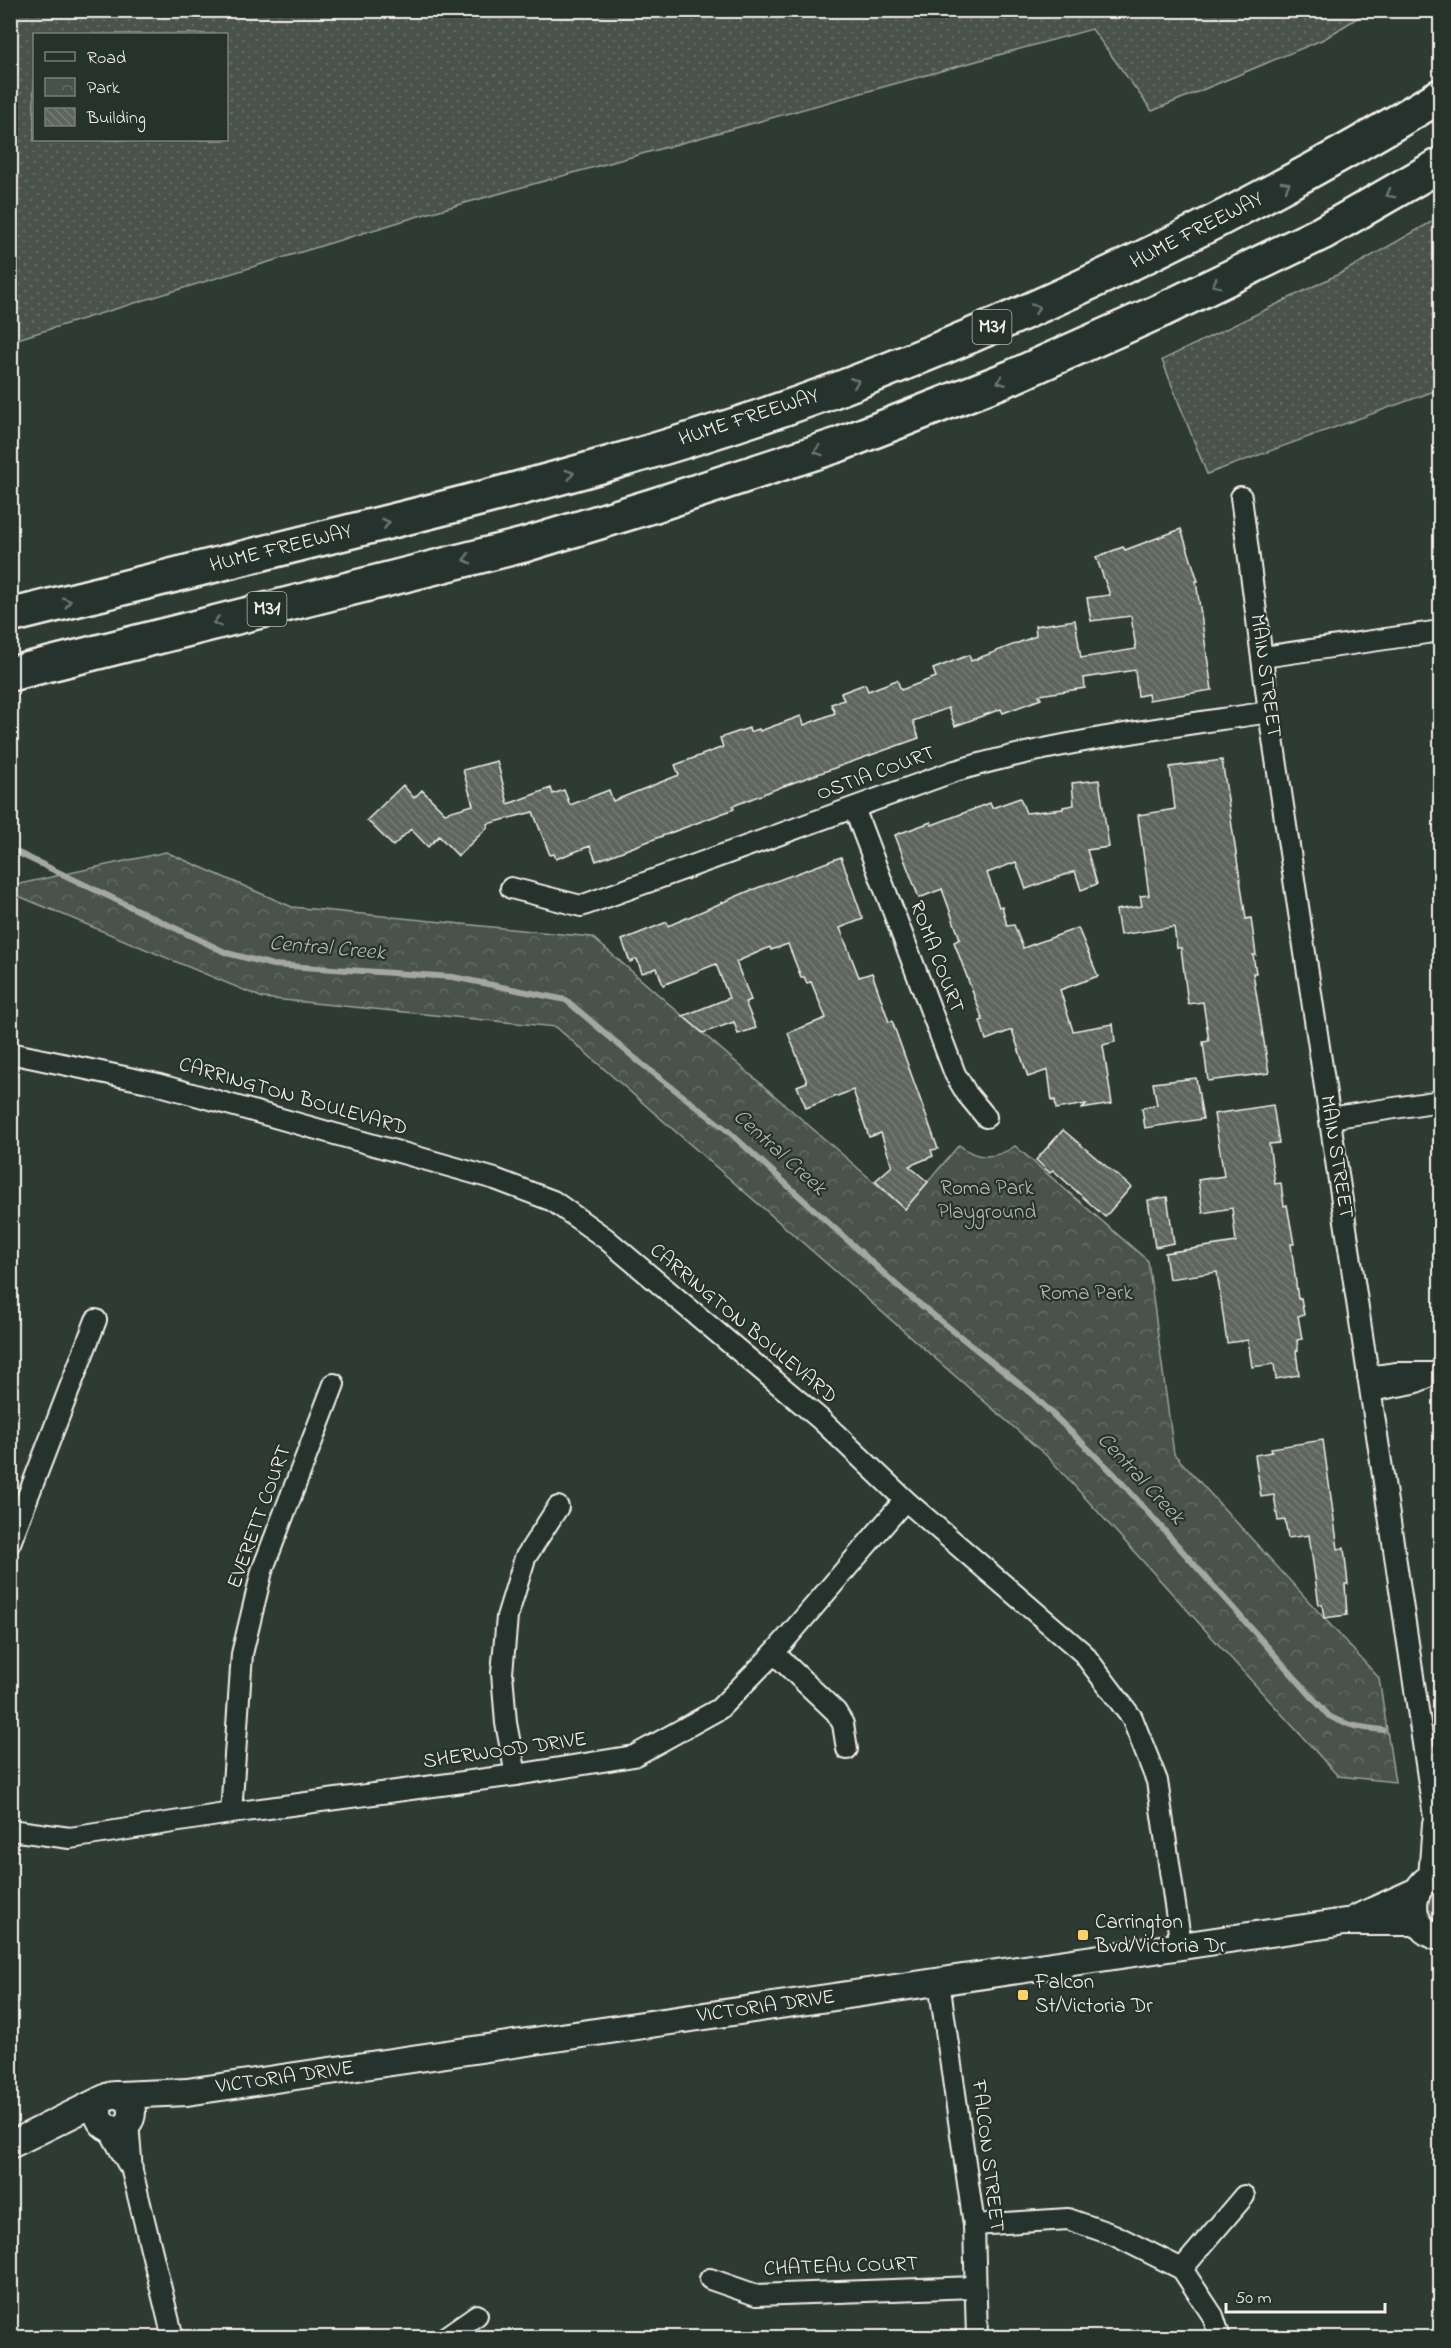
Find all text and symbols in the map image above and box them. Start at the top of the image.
legend [33,33,228,141]
text: Road [87,46,126,72]
text: Park [87,76,120,102]
text: Building [86,106,146,133]
one-way arrow [1280,181,1291,192]
street label: HUME FREEWAY [1125,184,1269,277]
one-way arrow [1385,187,1396,198]
one-way arrow [1212,276,1223,288]
one-way arrow [1029,303,1040,315]
road number: M31 [972,310,1012,344]
one-way arrow [996,374,1006,387]
one-way arrow [849,377,860,389]
street label: HUME FREEWAY [675,381,823,455]
one-way arrow [814,444,824,456]
one-way arrow [564,469,575,481]
street label: HUME FREEWAY [207,517,356,581]
one-way arrow [381,517,391,530]
one-way arrow [462,552,472,565]
road number: M31 [248,592,286,626]
one-way arrow [62,597,72,610]
street label: MAIN STREET [1241,612,1289,740]
one-way arrow [212,614,222,627]
street label: OSTIA COURT [813,739,939,809]
street label: ROMA COURT [901,896,971,1018]
water label: Central Creek [268,928,388,970]
street label: CARRINGTON BOULEVARD [175,1050,411,1144]
street label: MAIN STREET [1311,1093,1361,1221]
water label: Central Creek [725,1102,834,1205]
park label: Roma Park Playground [938,1174,1036,1230]
street label: CARRINGTON BOULEVARD [643,1236,843,1412]
park label: Roma Park [1039,1279,1133,1309]
water label: Central Creek [1089,1426,1192,1533]
street label: EVERETT COURT [220,1441,300,1593]
street label: SHERWOOD DRIVE [421,1725,589,1777]
place label: Carrington Bvd/Victoria Dr [1094,1908,1227,1962]
marker: Carrington Bvd/Victoria Dr [1076,1928,1090,1942]
place label: Falcon St/Victoria Dr [1034,1968,1153,2022]
street label: VICTORIA DRIVE [694,1982,837,2032]
marker: Falcon St/Victoria Dr [1016,1988,1030,2002]
street label: VICTORIA DRIVE [213,2053,356,2103]
street label: FALCON STREET [963,2077,1011,2234]
street label: CHATEAU COURT [763,2249,919,2285]
scale bar [1226,2276,1385,2314]
text: 50 m [1235,2286,1272,2312]

